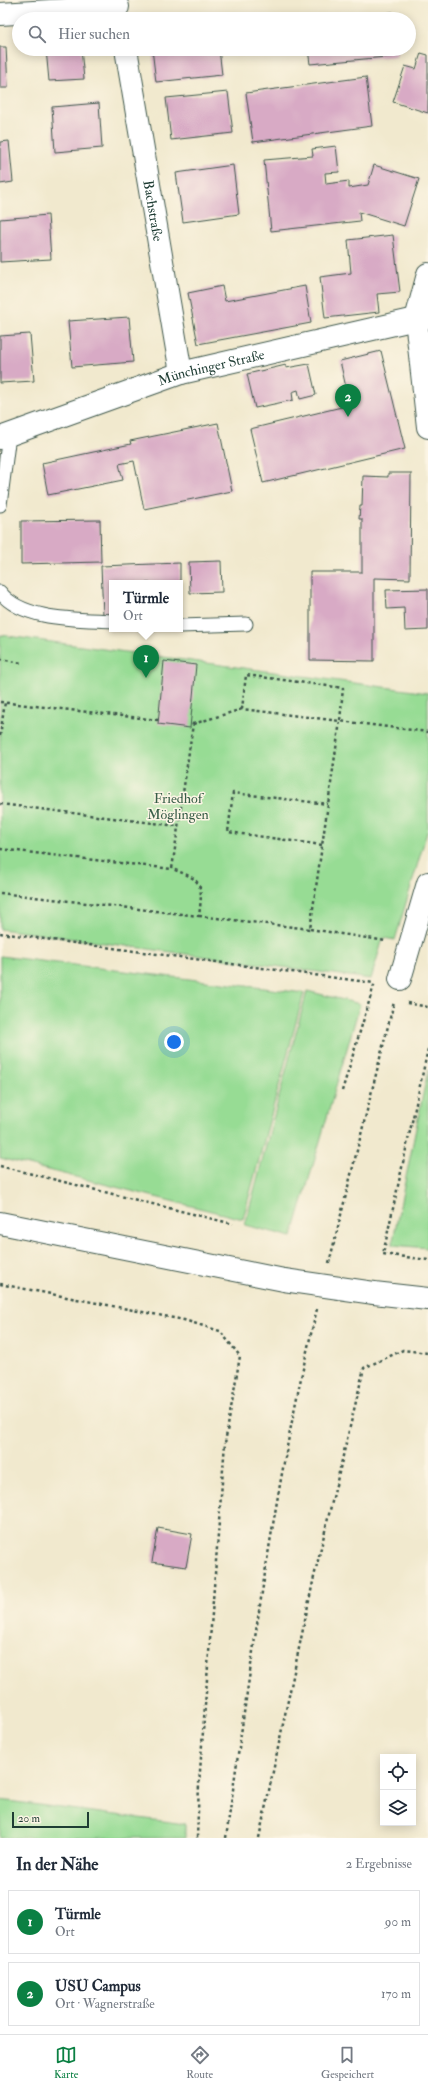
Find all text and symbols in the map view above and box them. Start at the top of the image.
search box [12,12,416,56]
icon: search [26,23,48,45]
text: Hier suchen [58,25,130,44]
street label: Bachstraße [139,179,167,243]
street label: Münchinger Straße [156,346,266,390]
pin: 2 [335,384,361,417]
popup [109,580,183,632]
text: Türmle [123,589,169,608]
text: Ort [123,608,143,624]
pin: 1 [133,645,159,678]
park label: Friedhof Möglingen [147,790,209,823]
your location [164,1032,184,1052]
map controls [380,1754,416,1826]
button: locate [380,1754,416,1790]
button: layers [380,1790,416,1826]
scale bar [12,1810,89,1829]
text: 20 m [18,1812,40,1825]
text: In der Nähe [16,1854,98,1875]
text: 2 Ergebnisse [346,1856,412,1872]
text: Türmle [55,1905,101,1924]
text: 1 [28,1914,32,1930]
text: 90 m [385,1914,411,1930]
text: Ort [55,1924,75,1940]
text: USU Campus [55,1977,141,1996]
text: 2 [27,1986,33,2002]
text: 170 m [381,1986,411,2002]
text: Ort · Wagnerstraße [55,1996,155,2012]
tab: Karte [54,2044,78,2081]
tab: Route [186,2044,213,2081]
tab: Gespeichert [321,2044,374,2081]

